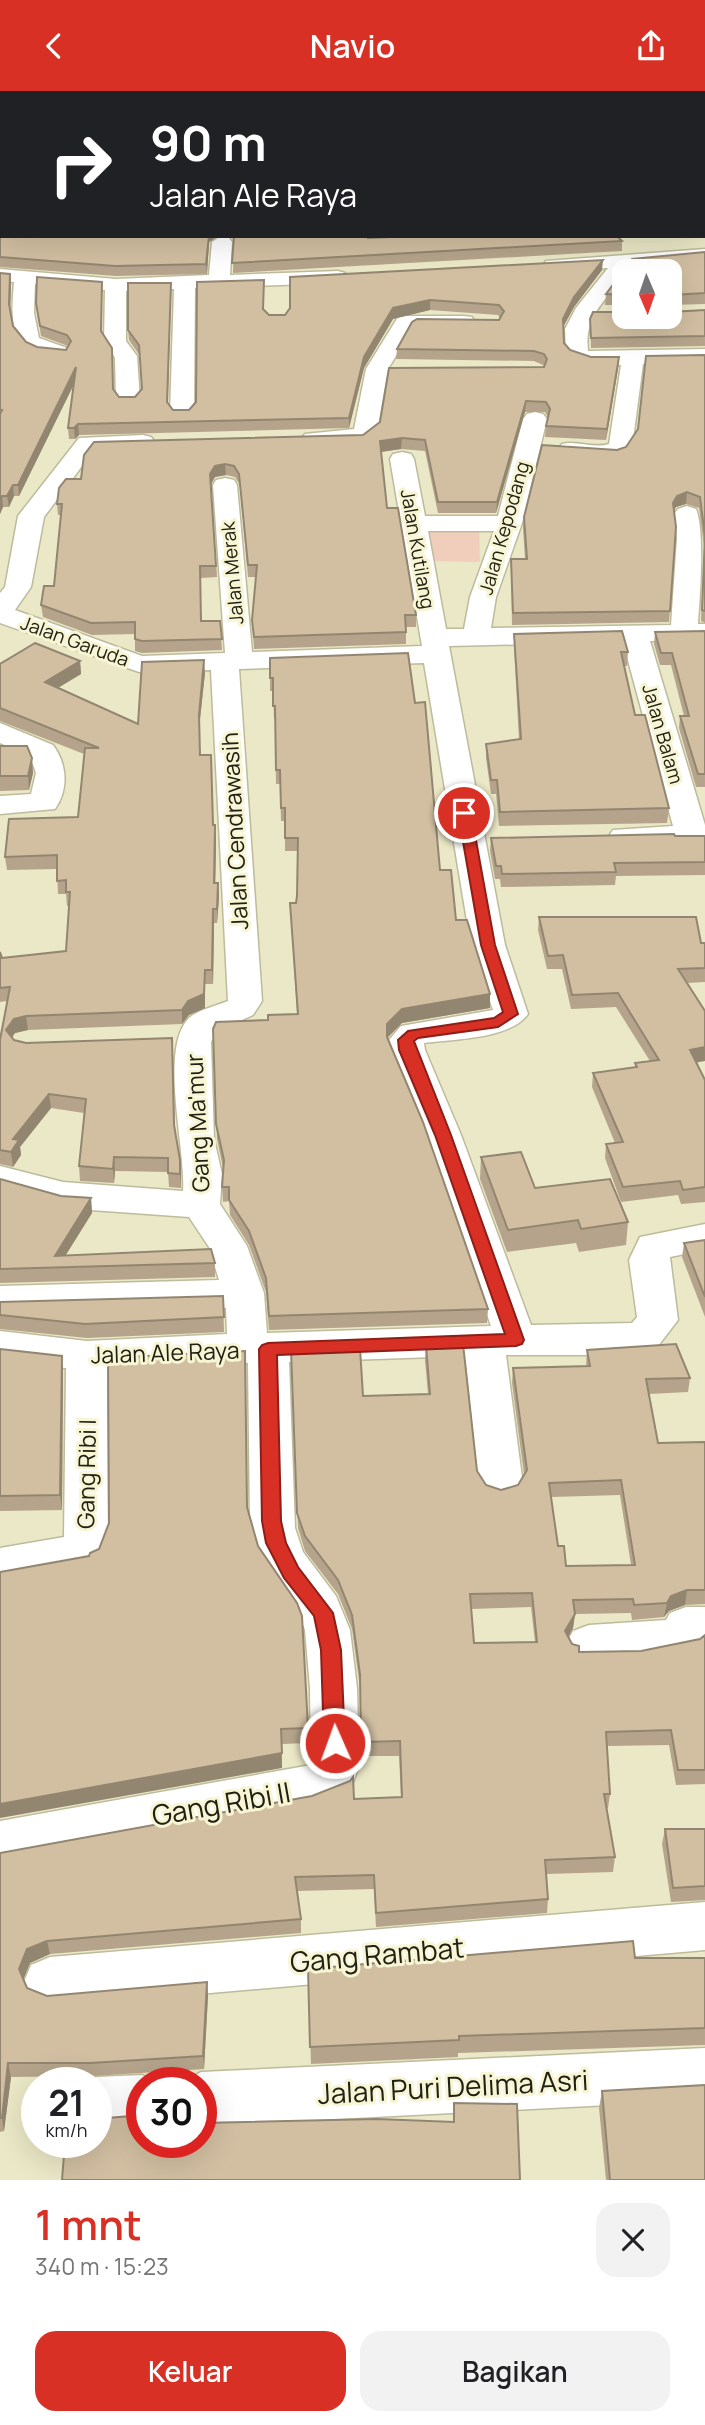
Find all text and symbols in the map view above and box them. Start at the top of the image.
text: Navio [310,24,395,68]
icon: back [35,27,73,65]
icon: share [632,27,670,65]
text: 90 m [150,109,267,176]
icon: right [35,119,126,210]
text: Jalan Ale Raya [150,173,357,217]
north arrow [612,259,682,329]
map controls [612,259,682,329]
street label: Jalan Kepodang [473,458,535,598]
street label: Jalan Kutilang [395,487,441,611]
street label: Jalan Merak [215,520,249,625]
street label: Jalan Garuda [17,609,133,673]
street label: Jalan Balam [636,681,690,787]
street label: Jalan Cendrawasih [213,731,255,931]
pin [434,783,494,843]
icon: arrive [445,794,483,832]
street label: Gang Ma'mur [177,1053,217,1193]
street label: Jalan Ale Raya [90,1333,240,1371]
street label: Gang Ribi I [69,1419,103,1529]
position arrow [298,1706,372,1780]
street label: Gang Ribi II [149,1772,293,1834]
street label: Gang Rambat [288,1927,466,1981]
street label: Jalan Puri Delima Asri [317,2060,589,2112]
speed limit sign: 30 [126,2067,217,2158]
text: 21 [48,2079,85,2127]
text: km/h [46,2118,87,2142]
text: 1 mnt [35,2195,142,2253]
button: close [596,2203,670,2277]
text: 340 m · 15:23 [35,2250,169,2282]
button: Keluar [35,2331,346,2411]
button: Bagikan [360,2331,670,2411]

